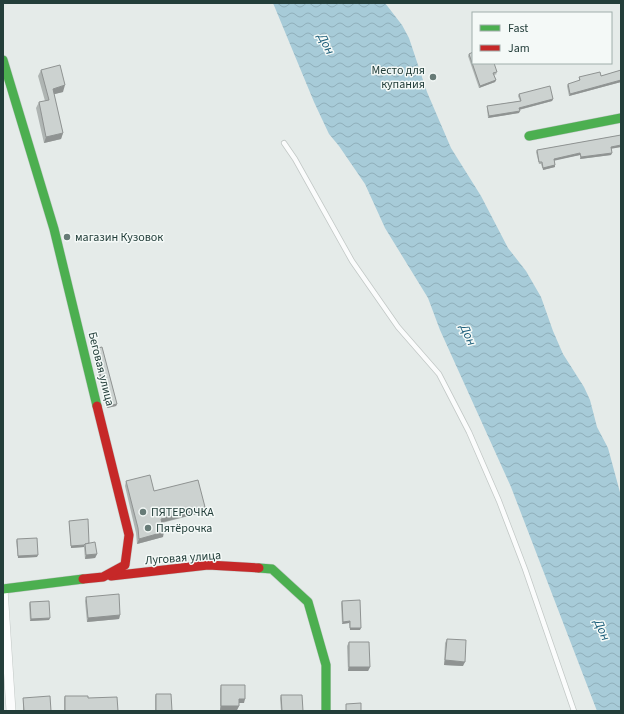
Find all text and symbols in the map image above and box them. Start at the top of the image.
legend [472,12,612,64]
text: Fast [508,20,528,37]
water label: Дон [313,29,339,58]
text: Jam [508,40,530,57]
place label: Место для купания [372,62,425,93]
marker: Место для купания [428,72,438,82]
place label: магазин Кузовок [75,229,163,246]
marker: магазин Кузовок [62,232,72,242]
water label: Дон [455,320,481,349]
street label: Беговая улица [84,330,118,408]
place label: ПЯТЕРОЧКА [151,504,214,521]
marker: ПЯТЕРОЧКА [138,507,148,517]
place label: Пятёрочка [156,520,212,537]
marker: Пятёрочка [143,523,153,533]
street label: Луговая улица [144,547,222,569]
water label: Дон [589,615,615,644]

